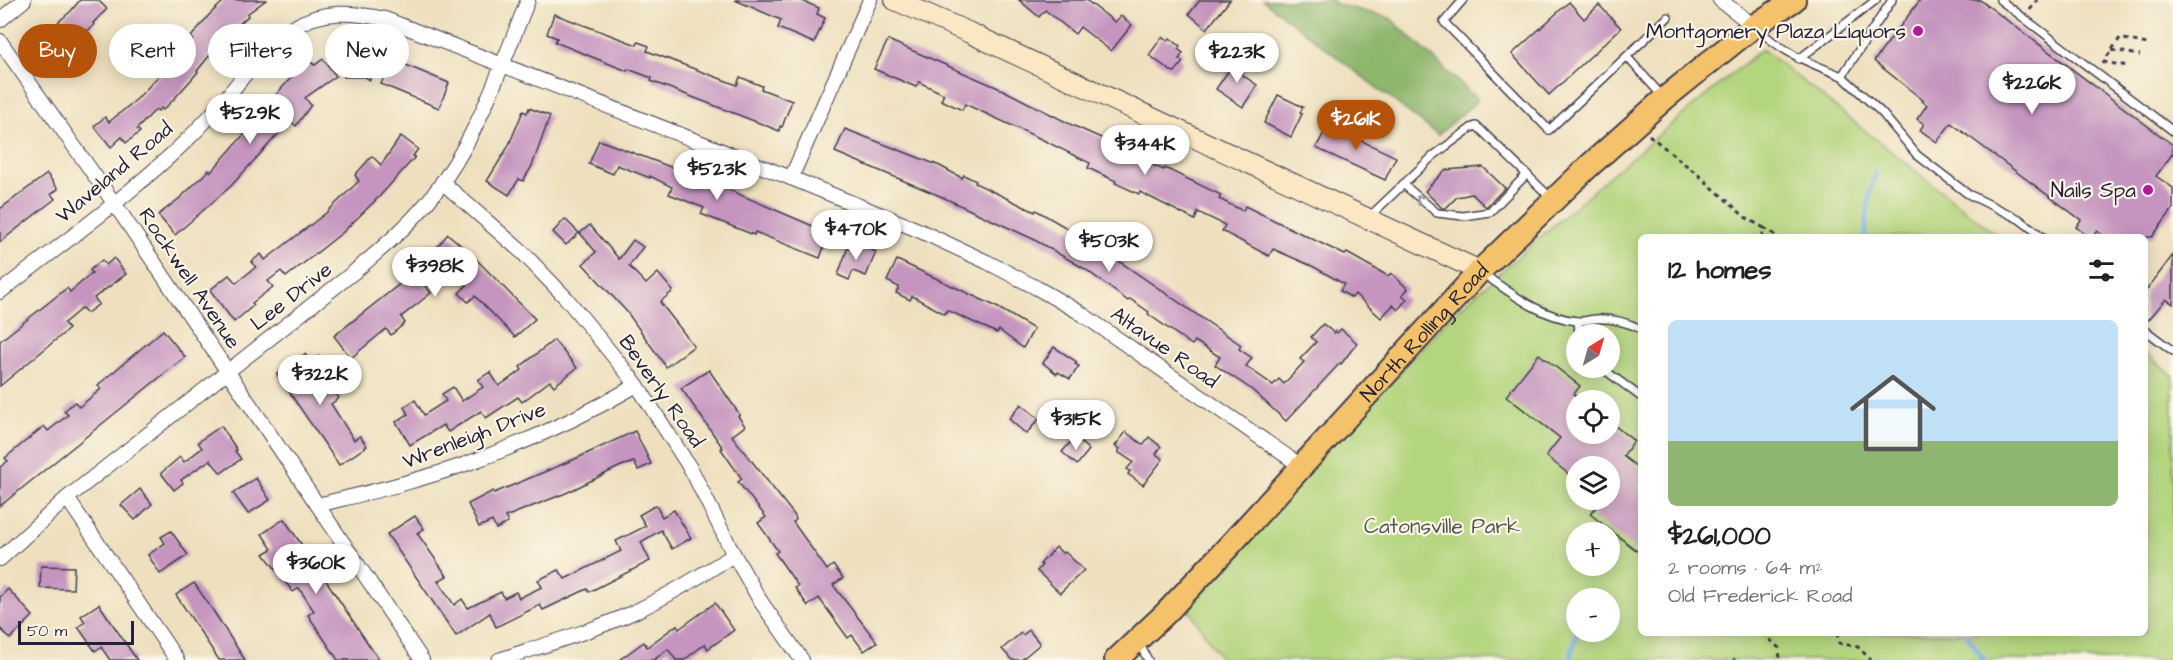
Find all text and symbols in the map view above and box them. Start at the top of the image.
place label: Montgomery Plaza Liquors [1646,17,1906,48]
chip: Buy [18,24,97,78]
chip: Rent [109,24,196,78]
chip: Filters [208,24,313,78]
chip: New [325,24,409,78]
marker: Montgomery Plaza Liquors [1911,24,1925,38]
pin: $223K [1195,33,1279,84]
text: $223K [1209,38,1265,66]
pin: $226K [1990,64,2074,115]
text: $226K [2003,69,2061,97]
pin: $529K [208,94,292,145]
text: $529K [220,99,280,127]
pin: $261K [1314,100,1398,151]
text: $261K [1331,105,1381,133]
street label: Waveland Road [50,115,179,230]
pin: $344K [1103,125,1187,176]
text: $344K [1115,130,1175,158]
pin: $523K [675,150,759,201]
text: $523K [687,155,747,183]
place label: Nails Spa [2051,176,2136,206]
marker: Nails Spa [2141,183,2155,197]
one-way arrow [1416,195,1426,206]
street label: Rockwell Avenue [132,202,248,355]
pin: $470K [814,210,898,261]
text: $470K [825,215,887,243]
pin: $503K [1067,222,1151,273]
text: $503K [1079,227,1139,255]
pin: $398K [393,247,477,298]
text: $398K [406,252,464,280]
text: 12 homes [1668,252,1771,288]
icon: filters [2085,254,2118,287]
street label: Lee Drive [244,255,338,337]
street label: North Rolling Road [1354,256,1495,408]
street label: Altavue Road [1105,300,1225,395]
north arrow [1566,324,1620,378]
map controls [1566,324,1620,642]
street label: Beverly Road [610,329,711,455]
pin: $322K [278,355,362,406]
icon: home [1839,359,1947,467]
text: $322K [292,360,348,388]
button: locate [1566,390,1620,444]
street label: Wrenleigh Drive [398,395,551,478]
pin: $315K [1034,400,1118,451]
text: $315K [1051,405,1101,433]
button: layers [1566,456,1620,510]
park label: Catonsville Park [1364,512,1520,541]
text: $261,000 [1668,518,1771,554]
button: + [1566,522,1620,576]
pin: $360K [274,544,358,595]
text: $360K [287,549,345,577]
text: 2 rooms · 64 m² [1668,554,1823,582]
text: Old Frederick Road [1668,582,1853,610]
button: − [1566,588,1620,642]
scale bar [18,618,134,646]
text: 50 m [27,620,67,642]

